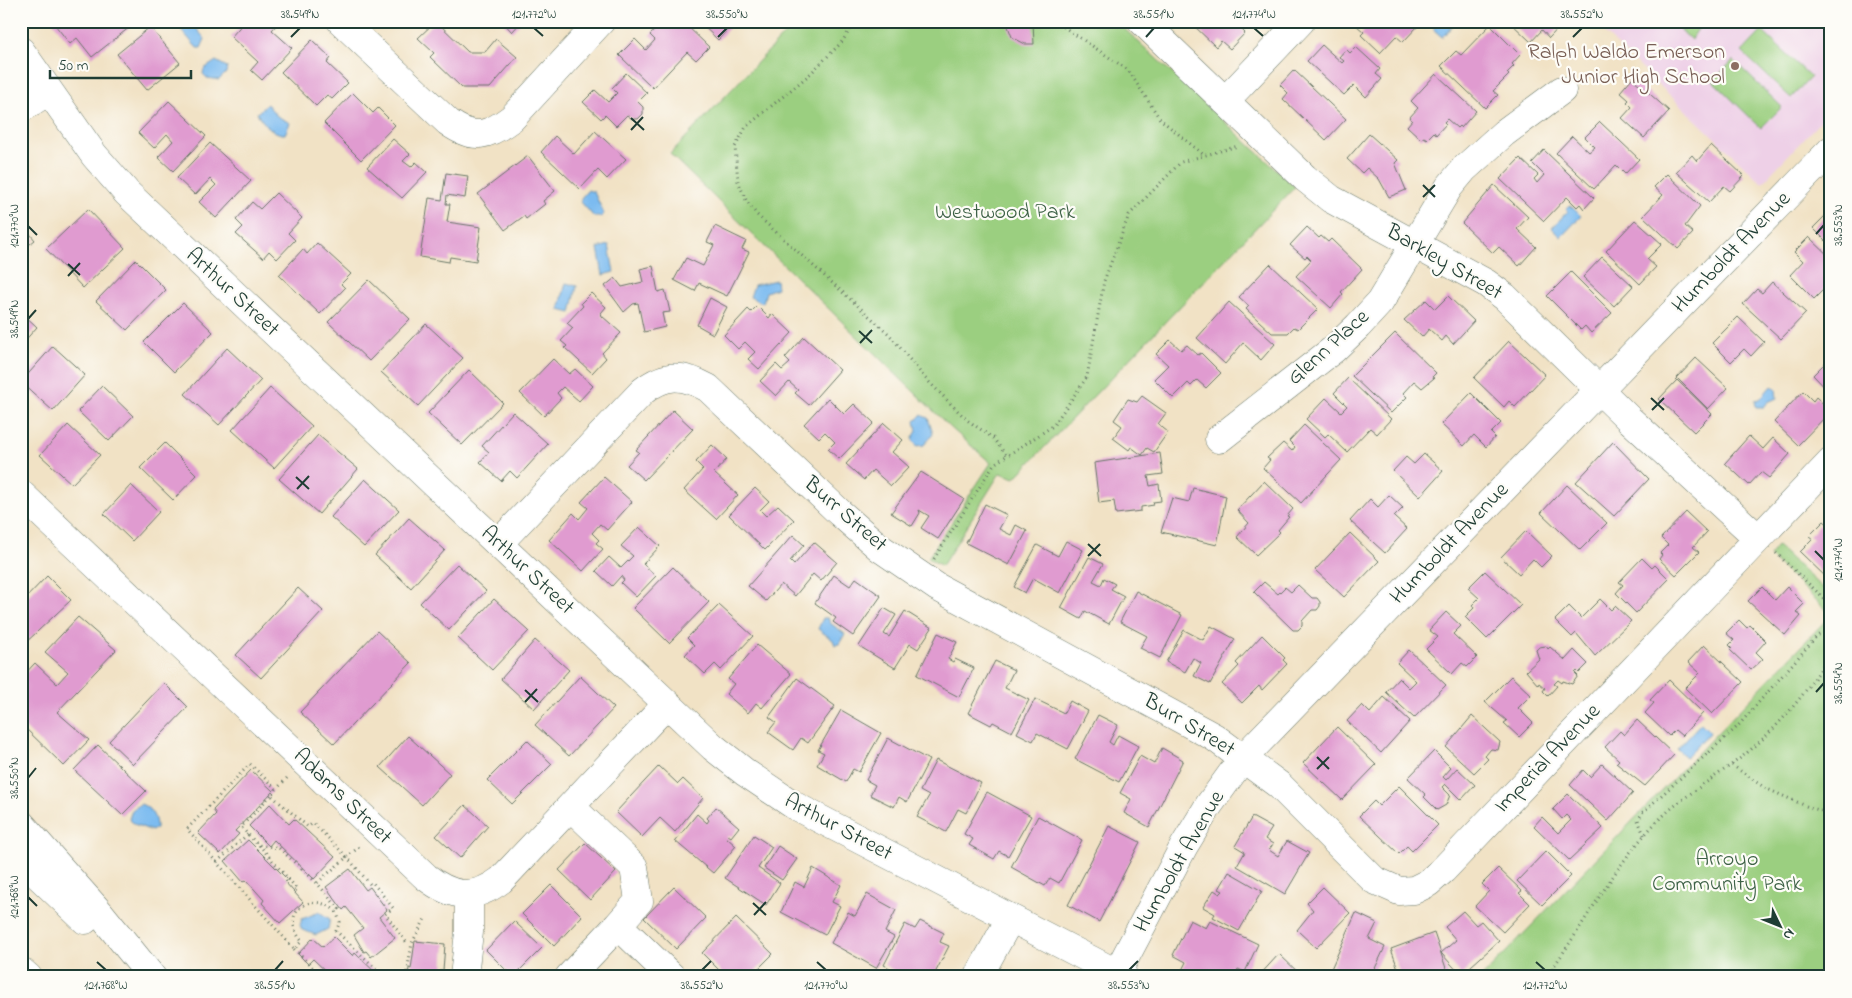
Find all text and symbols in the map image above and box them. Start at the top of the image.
text: 38.549°N [281,6,319,24]
text: 121.772°W [512,6,556,24]
text: 38.550°N [706,6,748,24]
text: 38.551°N [1134,6,1174,24]
text: 121.774°W [1232,6,1276,24]
text: 38.552°N [1561,6,1603,24]
place label: Ralph Waldo Emerson Junior High School [1528,37,1725,95]
scale bar [50,48,191,80]
text: 50 m [58,55,89,77]
marker: Ralph Waldo Emerson Junior High School [1729,60,1741,72]
street label: Humboldt Avenue [1665,184,1799,321]
park label: Westwood Park [935,197,1075,229]
text: 121.770°W [6,204,24,248]
text: 38.553°N [1830,204,1848,246]
street label: Barkley Street [1378,216,1509,310]
street label: Arthur Street [178,241,287,346]
text: 38.549°N [6,300,24,338]
street label: Glenn Place [1281,302,1377,394]
street label: Burr Street [795,469,894,561]
street label: Humboldt Avenue [1383,475,1517,612]
street label: Arthur Street [473,519,582,624]
text: 121.774°W [1830,538,1848,582]
text: 38.554°N [1830,662,1848,704]
street label: Burr Street [1136,686,1241,766]
street label: Imperial Avenue [1487,697,1609,821]
street label: Adams Street [285,741,399,853]
text: 38.550°N [6,757,24,799]
street label: Humboldt Avenue [1126,785,1234,939]
street label: Arthur Street [778,786,898,870]
park label: Arroyo Community Park [1652,844,1802,902]
text: 121.768°W [6,875,24,919]
north arrow [1754,900,1804,950]
text: N [1778,923,1799,944]
text: 121.768°W [84,977,128,995]
text: 38.551°N [255,977,295,995]
text: 38.552°N [681,977,723,995]
text: 121.770°W [804,977,848,995]
text: 38.553°N [1108,977,1150,995]
text: 121.772°W [1523,977,1567,995]

